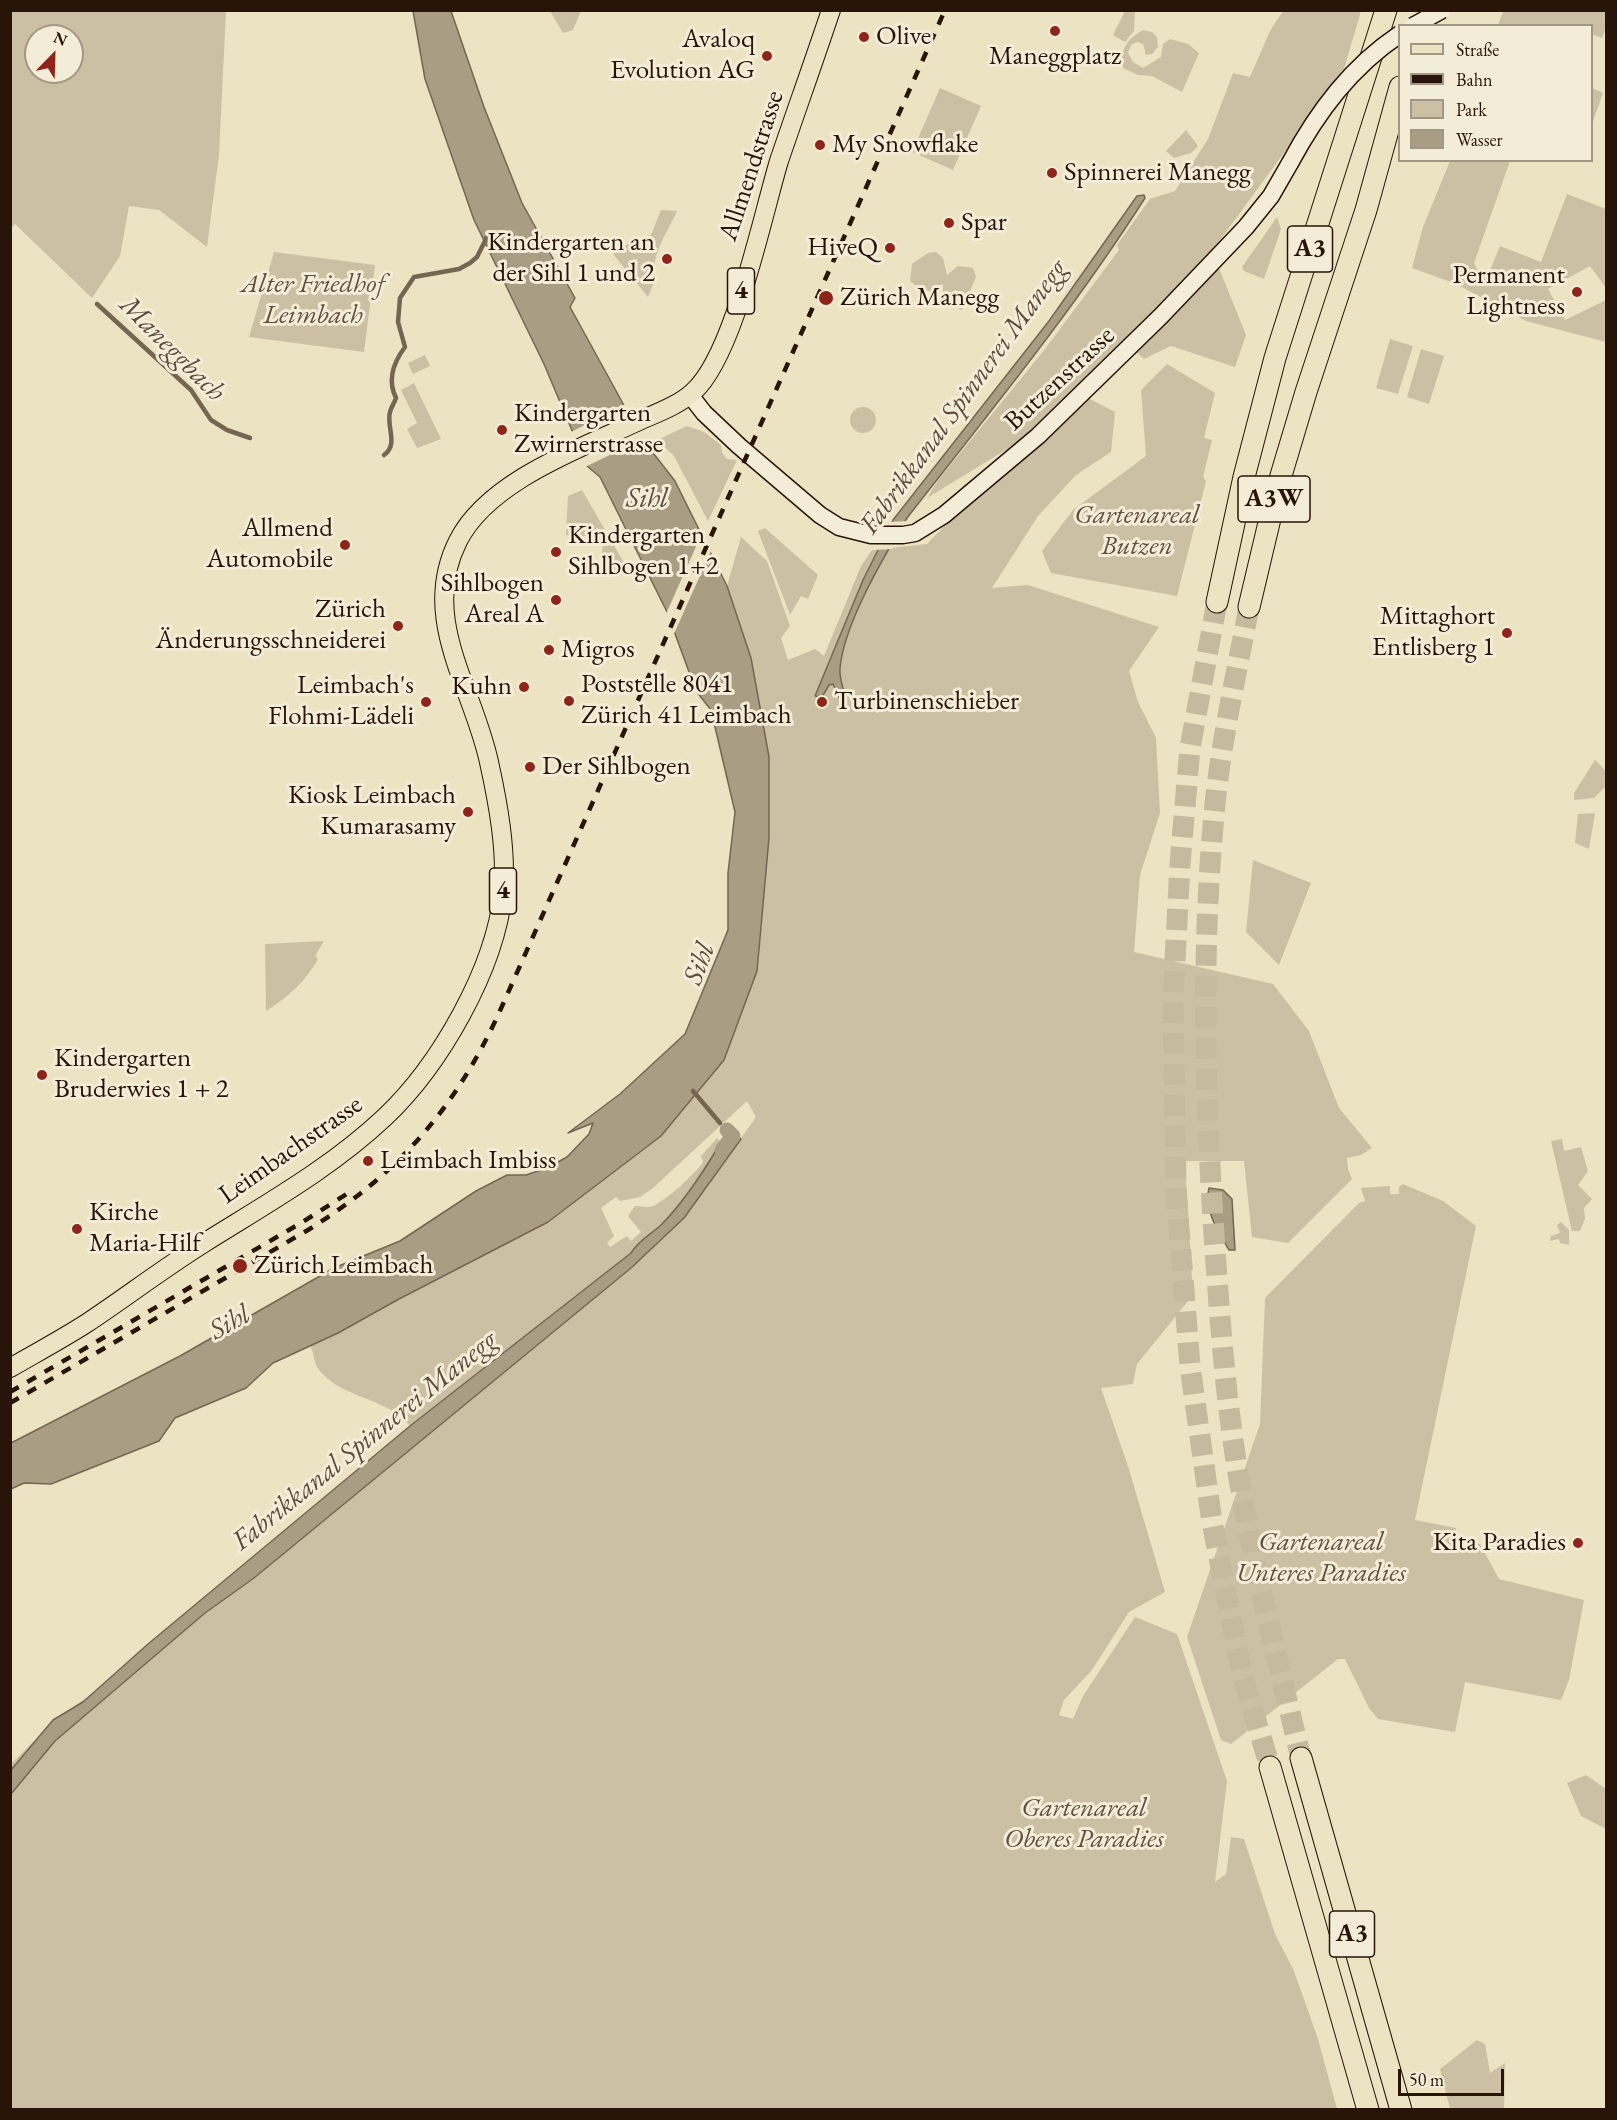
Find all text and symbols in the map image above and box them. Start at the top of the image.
place label: Olive [876,21,931,53]
north arrow [24,24,84,84]
place label: Avaloq Evolution AG [610,24,755,87]
marker: Maneggplatz [1048,24,1062,38]
legend [1398,24,1593,162]
text: N [50,27,71,51]
marker: Olive [857,30,871,44]
text: Straße [1456,38,1499,61]
place label: Maneggplatz [989,41,1121,73]
marker: Avaloq Evolution AG [760,49,774,63]
text: Bahn [1456,68,1493,91]
street label: Allmendstrasse [712,87,792,245]
text: Park [1456,98,1487,121]
text: Wasser [1456,128,1503,151]
place label: My Snowflake [832,129,978,161]
marker: My Snowflake [813,138,827,152]
place label: Spinnerei Manegg [1064,157,1251,189]
marker: Spinnerei Manegg [1045,166,1059,180]
place label: Spar [961,207,1007,239]
marker: Spar [942,216,956,230]
road number: A3 [1288,226,1332,272]
place label: Kindergarten an der Sihl 1 und 2 [487,227,655,290]
place label: HiveQ [807,232,878,264]
marker: HiveQ [883,241,897,255]
marker: Kindergarten an der Sihl 1 und 2 [660,252,674,266]
water label: Fabrikkanal Spinnerei Manegg [853,253,1075,541]
place label: Permanent Lightness [1453,260,1565,323]
road number: 4 [728,268,754,314]
park label: Alter Friedhof Leimbach [241,269,385,332]
place label: Zürich Manegg [840,282,999,314]
marker: Permanent Lightness [1570,285,1584,299]
water label: Maneggbach [112,289,232,409]
marker: Zürich Manegg [817,289,835,307]
street label: Butzenstrasse [998,320,1122,438]
place label: Kindergarten Zwirnerstrasse [514,398,663,461]
marker: Kindergarten Zwirnerstrasse [495,423,509,437]
road number: A3W [1238,476,1310,522]
water label: Sihl [626,482,668,516]
park label: Gartenareal Butzen [1074,500,1200,563]
place label: Allmend Automobile [206,513,333,576]
place label: Kindergarten Sihlbogen 1+2 [568,520,719,583]
marker: Allmend Automobile [338,538,352,552]
marker: Kindergarten Sihlbogen 1+2 [549,545,563,559]
place label: Sihlbogen Areal A [441,568,544,631]
marker: Sihlbogen Areal A [549,593,563,607]
place label: Zürich Änderungsschneiderei [156,594,386,657]
place label: Mittaghort Entlisberg 1 [1372,601,1495,664]
marker: Zürich Änderungsschneiderei [391,619,405,633]
marker: Mittaghort Entlisberg 1 [1500,626,1514,640]
place label: Migros [561,634,635,666]
marker: Migros [542,643,556,657]
place label: Poststelle 8041 Zürich 41 Leimbach [581,669,792,732]
place label: Leimbach's Flohmi-Lädeli [268,670,414,733]
place label: Kuhn [451,671,512,703]
marker: Kuhn [517,680,531,694]
place label: Turbinenschieber [834,686,1019,718]
marker: Poststelle 8041 Zürich 41 Leimbach [562,694,576,708]
marker: Leimbach's Flohmi-Lädeli [419,695,433,709]
marker: Turbinenschieber [815,695,829,709]
place label: Der Sihlbogen [542,751,691,783]
marker: Der Sihlbogen [523,760,537,774]
place label: Kiosk Leimbach Kumarasamy [288,780,456,843]
marker: Kiosk Leimbach Kumarasamy [461,805,475,819]
road number: 4 [490,868,516,914]
water label: Sihl [677,938,723,990]
place label: Kindergarten Bruderwies 1 + 2 [54,1043,229,1106]
marker: Kindergarten Bruderwies 1 + 2 [35,1068,49,1082]
street label: Leimbachstrasse [213,1089,369,1211]
place label: Leimbach Imbiss [380,1145,556,1177]
marker: Leimbach Imbiss [361,1154,375,1168]
place label: Kirche Maria-Hilf [89,1197,201,1260]
marker: Kirche Maria-Hilf [70,1222,84,1236]
place label: Zürich Leimbach [254,1250,433,1282]
marker: Zürich Leimbach [231,1257,249,1275]
water label: Sihl [204,1298,256,1348]
water label: Fabrikkanal Spinnerei Manegg [226,1324,504,1558]
park label: Gartenareal Unteres Paradies [1236,1527,1406,1590]
place label: Kita Paradies [1433,1527,1566,1559]
marker: Kita Paradies [1571,1536,1585,1550]
park label: Gartenareal Oberes Paradies [1004,1793,1164,1856]
road number: A3 [1330,1911,1374,1957]
scale bar [1401,2057,1508,2095]
text: 50 m [1409,2068,1444,2091]

